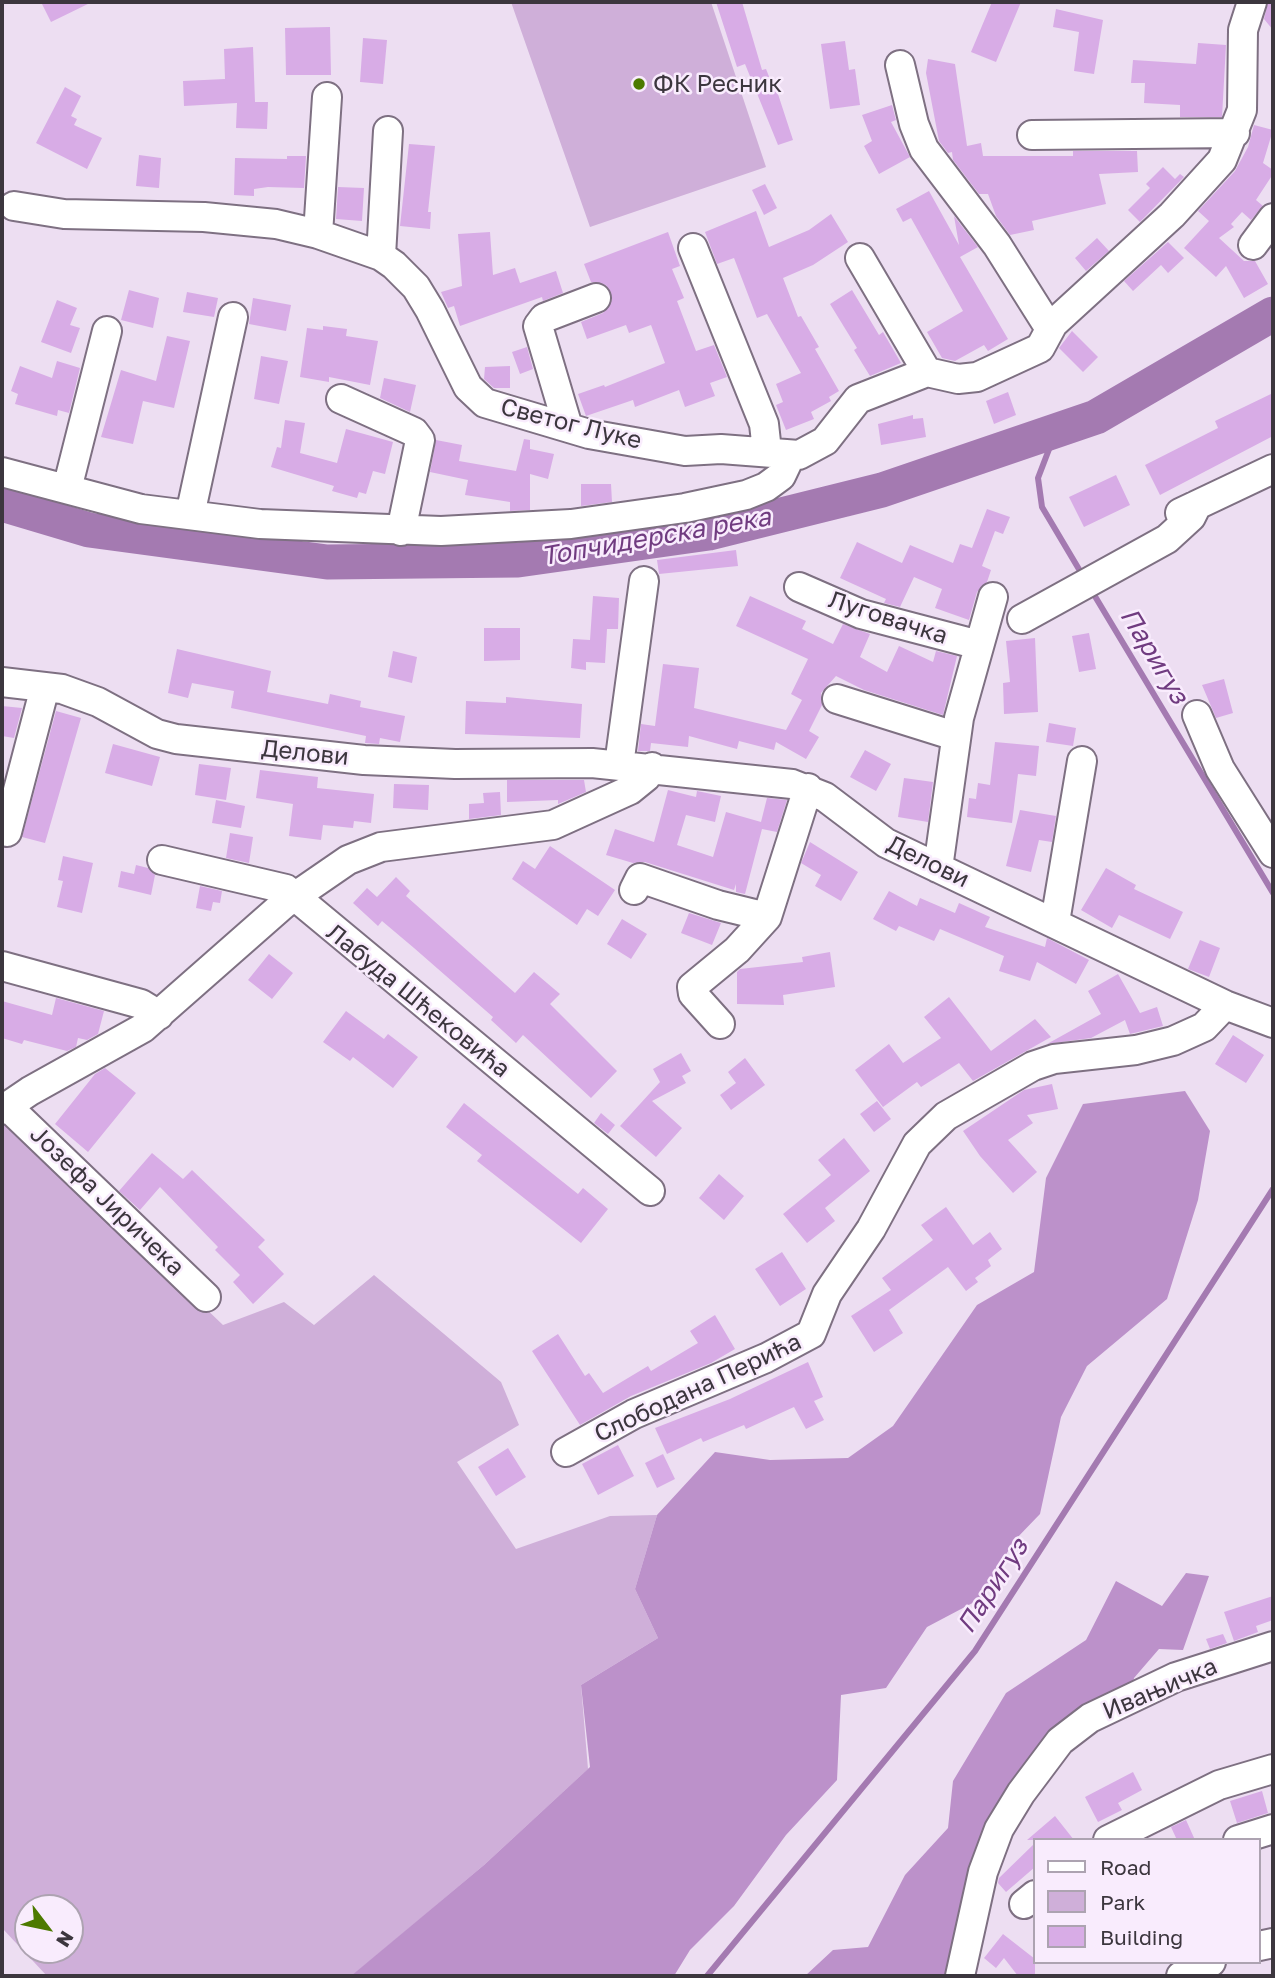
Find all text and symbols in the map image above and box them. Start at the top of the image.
place label: ФК Ресник [653,70,782,98]
marker: ФК Ресник [631,76,647,92]
street label: Светог Луке [497,393,645,455]
water label: Топчидерска река [539,501,773,573]
street label: Луговачка [825,585,951,651]
water label: Паригуз [1113,602,1195,710]
street label: Делови [260,734,350,772]
street label: Делови [882,830,974,894]
street label: Лабуда Шћековића [320,918,516,1084]
street label: Јозефа Јиричека [24,1120,190,1282]
street label: Слободана Перића [590,1327,806,1449]
water label: Паригуз [951,1533,1035,1639]
street label: Ивањичка [1098,1652,1222,1726]
legend [1034,1838,1261,1964]
text: Road [1100,1854,1151,1880]
text: Park [1100,1889,1145,1915]
north arrow [14,1894,84,1964]
text: Building [1100,1924,1183,1950]
text: N [52,1927,79,1952]

